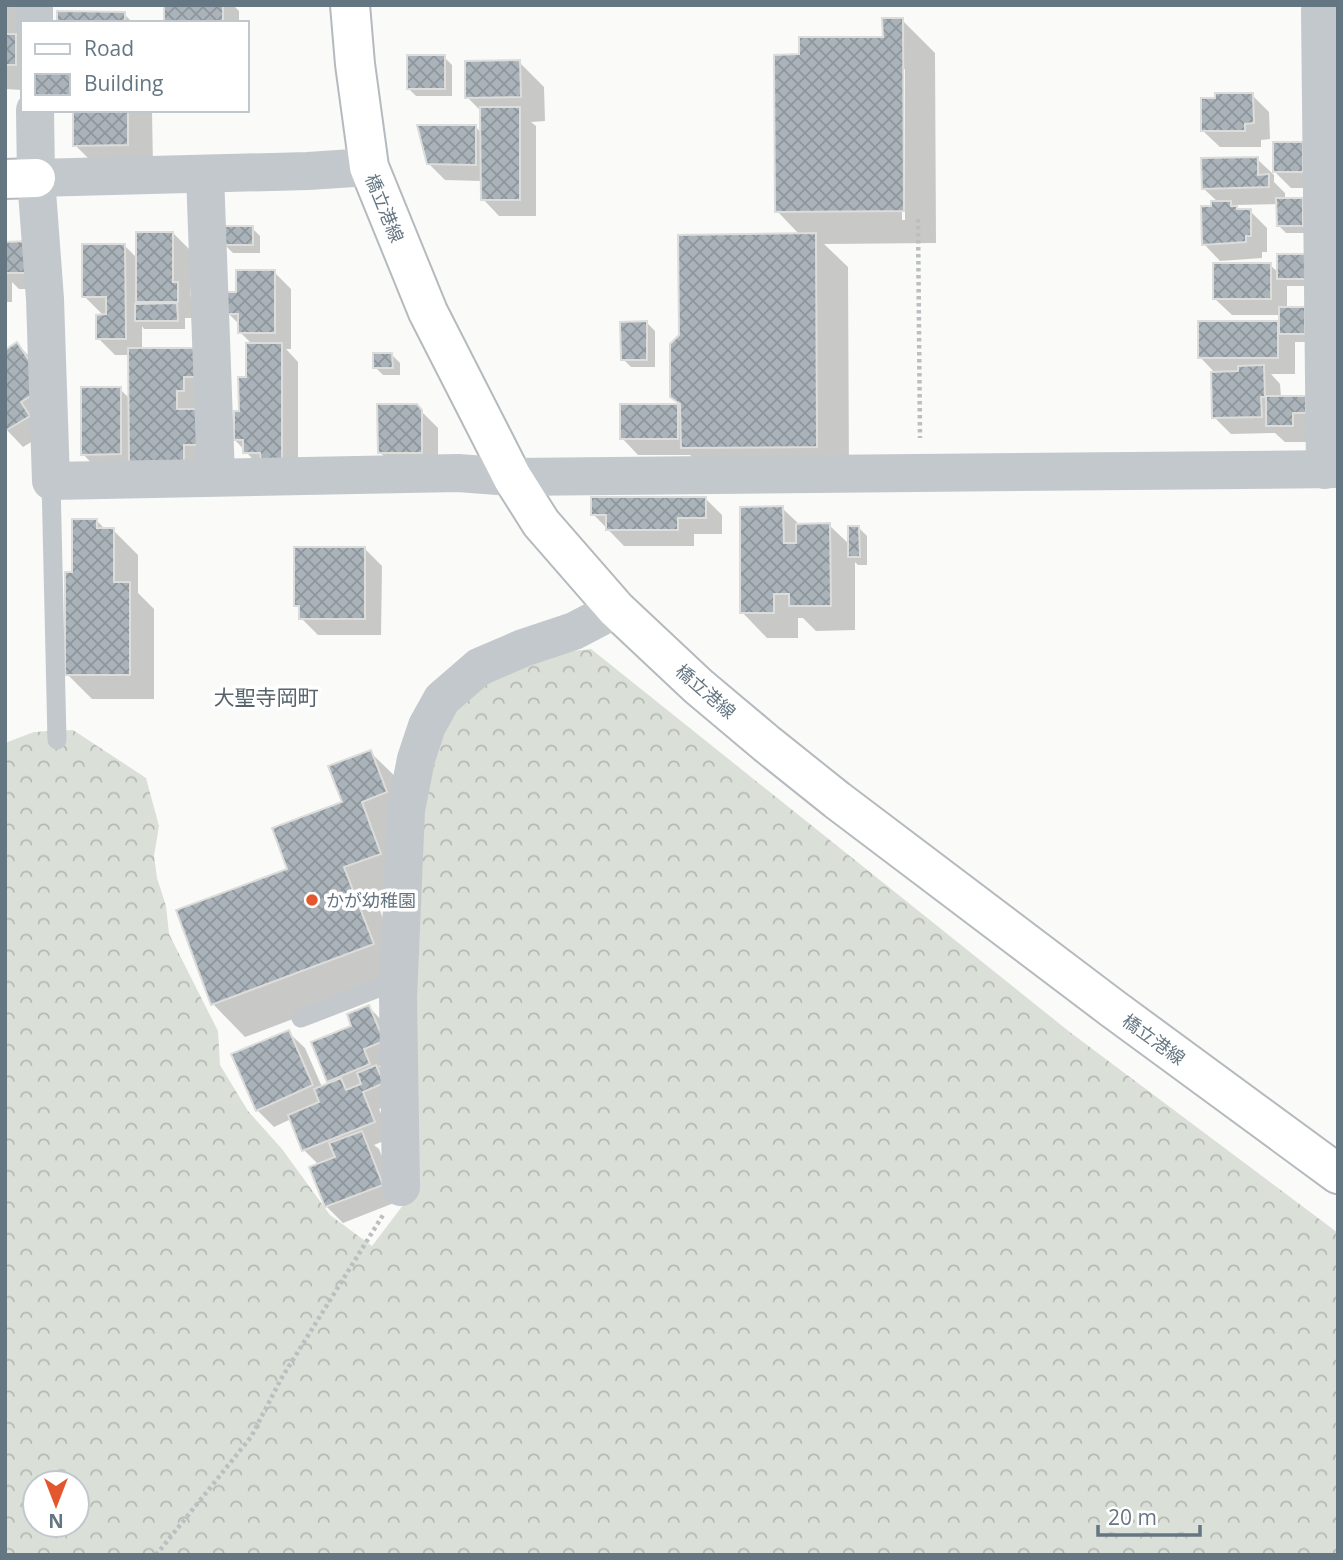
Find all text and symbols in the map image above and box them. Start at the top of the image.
legend [21,21,248,112]
text: Road [84,34,134,62]
text: Building [84,69,163,97]
street label: 橋立港線 [360,170,410,246]
street label: 橋立港線 [671,658,741,724]
district label: 大聖寺岡町 [214,683,319,711]
place label: かが幼稚園 [326,888,416,912]
marker: かが幼稚園 [304,892,320,908]
street label: 橋立港線 [1118,1008,1190,1070]
north arrow [21,1469,91,1539]
scale bar [1098,1494,1200,1538]
text: 20 m [1108,1503,1157,1531]
text: N [48,1508,64,1534]

